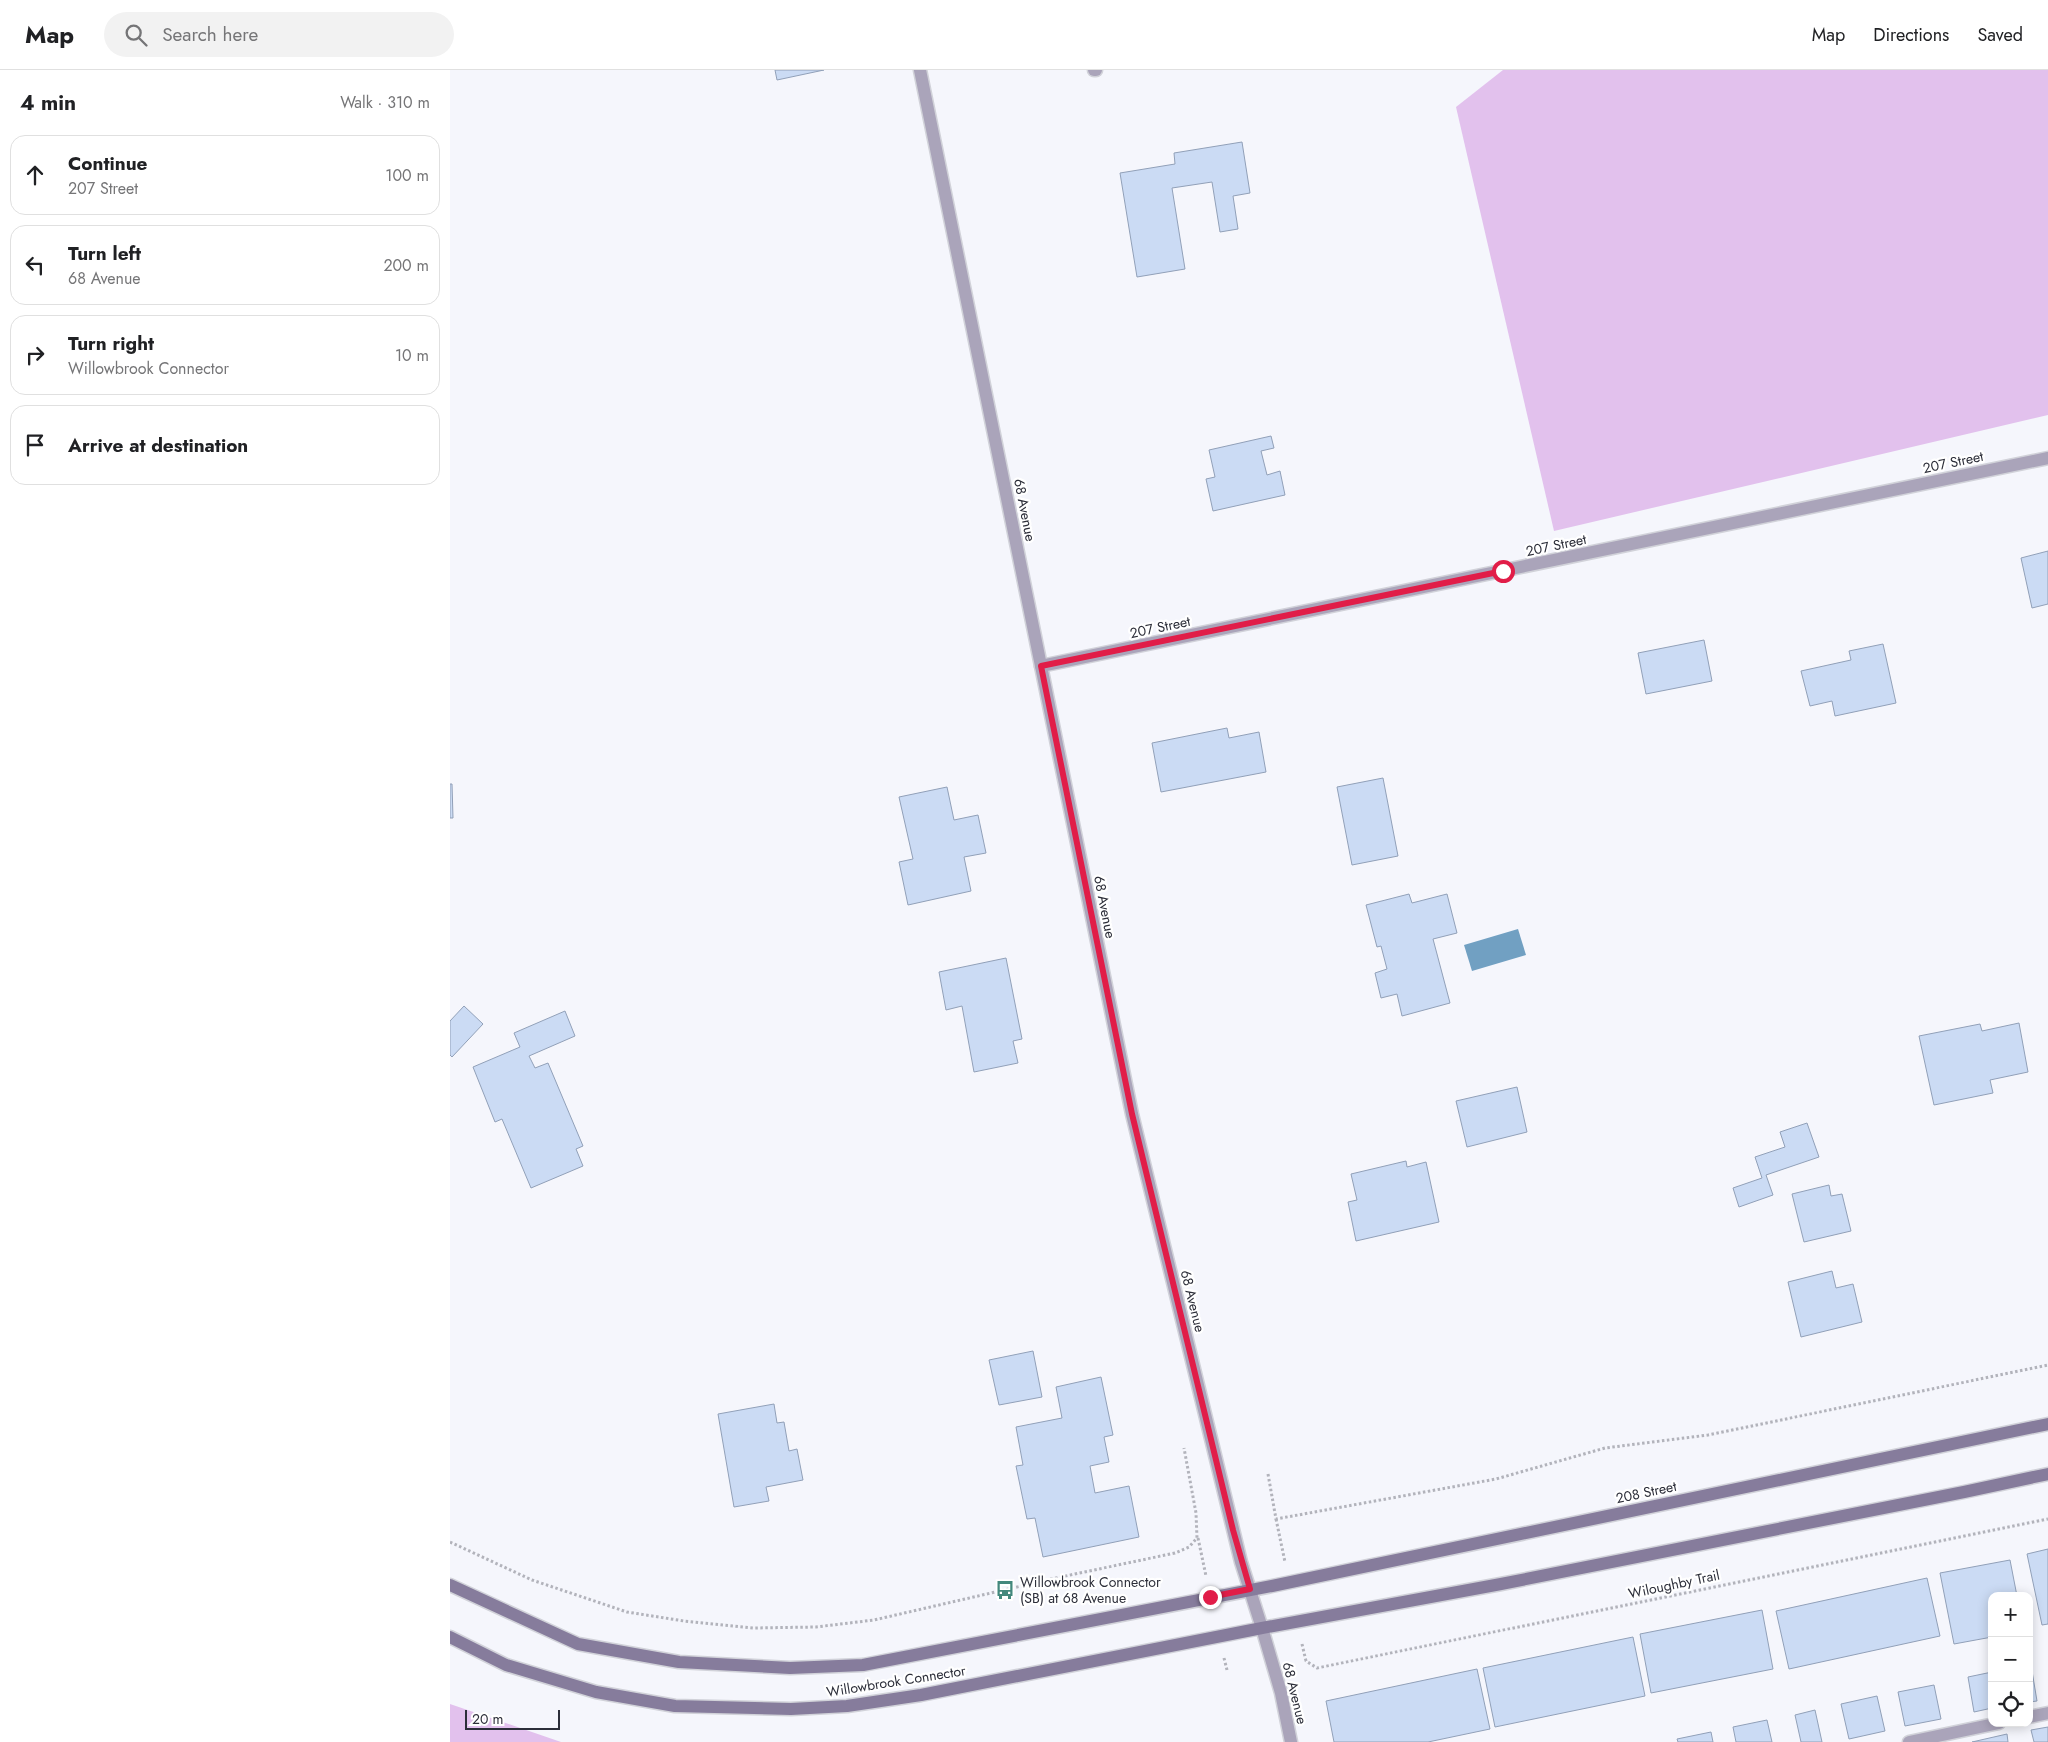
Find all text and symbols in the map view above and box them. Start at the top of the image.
search box [104,12,454,57]
text: Map [25,17,74,52]
icon: search [122,21,150,49]
text: Search here [162,21,258,48]
text: Map [1812,22,1845,48]
text: Directions [1873,22,1949,48]
text: Saved [1977,22,2023,48]
text: 4 min [20,88,76,118]
text: Walk · 310 m [340,91,430,114]
text: Continue [68,150,147,177]
icon: ahead [21,161,49,189]
text: 100 m [385,164,429,187]
text: 207 Street [68,177,138,200]
text: Turn left [68,240,141,267]
icon: left [21,251,49,279]
text: 200 m [383,254,429,277]
text: 68 Avenue [68,267,141,290]
text: Turn right [68,330,154,357]
icon: right [21,341,49,369]
text: 10 m [395,344,429,367]
text: Willowbrook Connector [68,357,229,380]
icon: arrive [21,431,49,459]
text: Arrive at destination [68,432,248,459]
street label: 207 Street [1921,446,1986,478]
street label: 68 Avenue [1009,477,1041,543]
street label: 207 Street [1524,529,1589,561]
route start [1492,560,1515,583]
street label: 207 Street [1128,611,1193,643]
street label: 68 Avenue [1089,874,1121,940]
street label: 68 Avenue [1176,1268,1210,1334]
street label: 208 Street [1614,1476,1679,1508]
street label: Wiloughby Trail [1626,1565,1722,1603]
place label: Willowbrook Connector (SB) at 68 Avenue [1020,1572,1161,1608]
bus stop icon: Willowbrook Connector (SB) at 68 Avenue [994,1579,1016,1601]
route end [1199,1586,1222,1609]
map controls [1988,1592,2033,1727]
button: + [1988,1592,2033,1637]
button: − [1988,1637,2033,1682]
street label: Willowbrook Connector [825,1660,967,1702]
street label: 68 Avenue [1278,1660,1312,1726]
button: locate [1988,1682,2033,1727]
scale bar [465,1707,560,1730]
text: 20 m [472,1709,504,1729]

